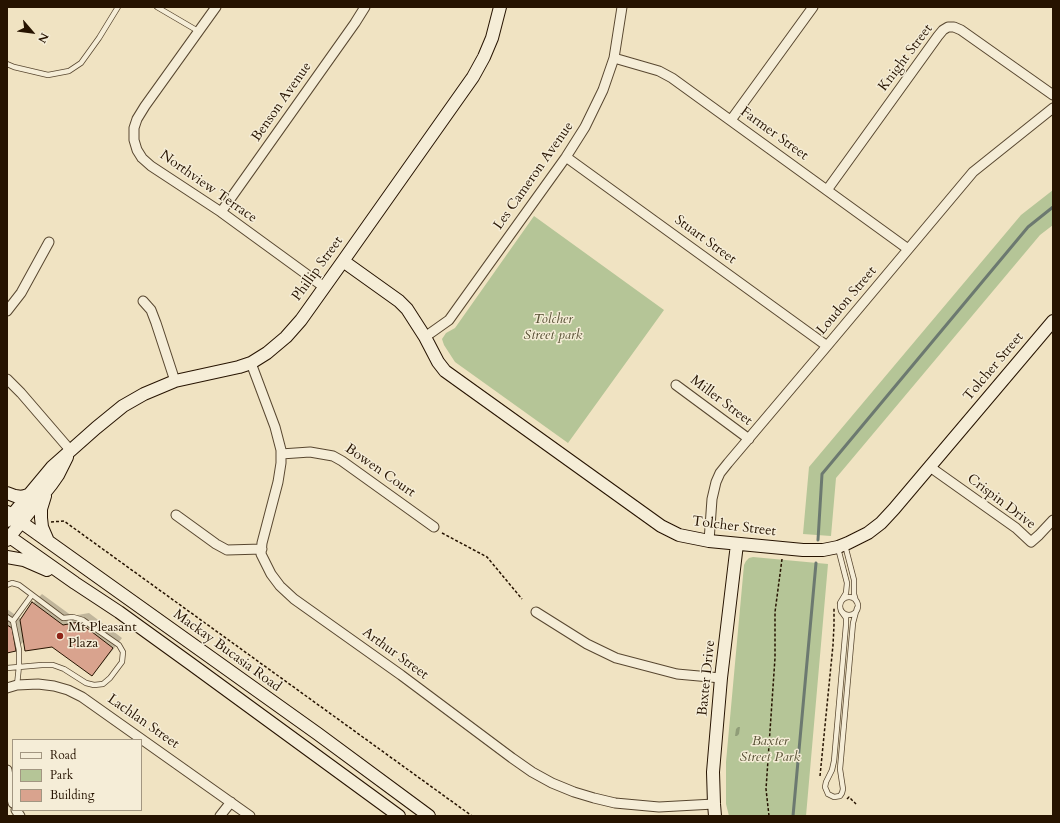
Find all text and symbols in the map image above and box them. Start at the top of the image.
north arrow [12,12,52,52]
street label: Knight Street [875,21,937,95]
text: N [34,30,52,46]
street label: Benson Avenue [248,59,316,145]
street label: Farmer Street [737,104,811,164]
street label: Les Cameron Avenue [490,119,578,233]
street label: Northview Terrace [156,147,260,227]
street label: Stuart Street [671,212,739,268]
street label: Phillip Street [289,233,347,305]
street label: Loudon Street [814,263,880,339]
park label: Tolcher Street park [523,312,583,344]
street label: Tolcher Street [960,329,1028,405]
street label: Miller Street [687,372,755,430]
street label: Bowen Court [342,441,418,501]
street label: Crispin Drive [963,471,1039,533]
street label: Tolcher Street [691,514,777,540]
street label: Mackay Bucasia Road [170,606,284,696]
place label: Mt Pleasant Plaza [68,620,137,652]
street label: Arthur Street [359,624,431,684]
marker: Mt Pleasant Plaza [55,631,65,641]
street label: Baxter Drive [695,639,719,717]
street label: Lachlan Street [104,691,182,753]
park label: Baxter Street Park [740,734,800,766]
legend [12,739,142,811]
text: Road [50,747,76,763]
text: Park [50,767,73,783]
text: Building [50,787,94,803]

